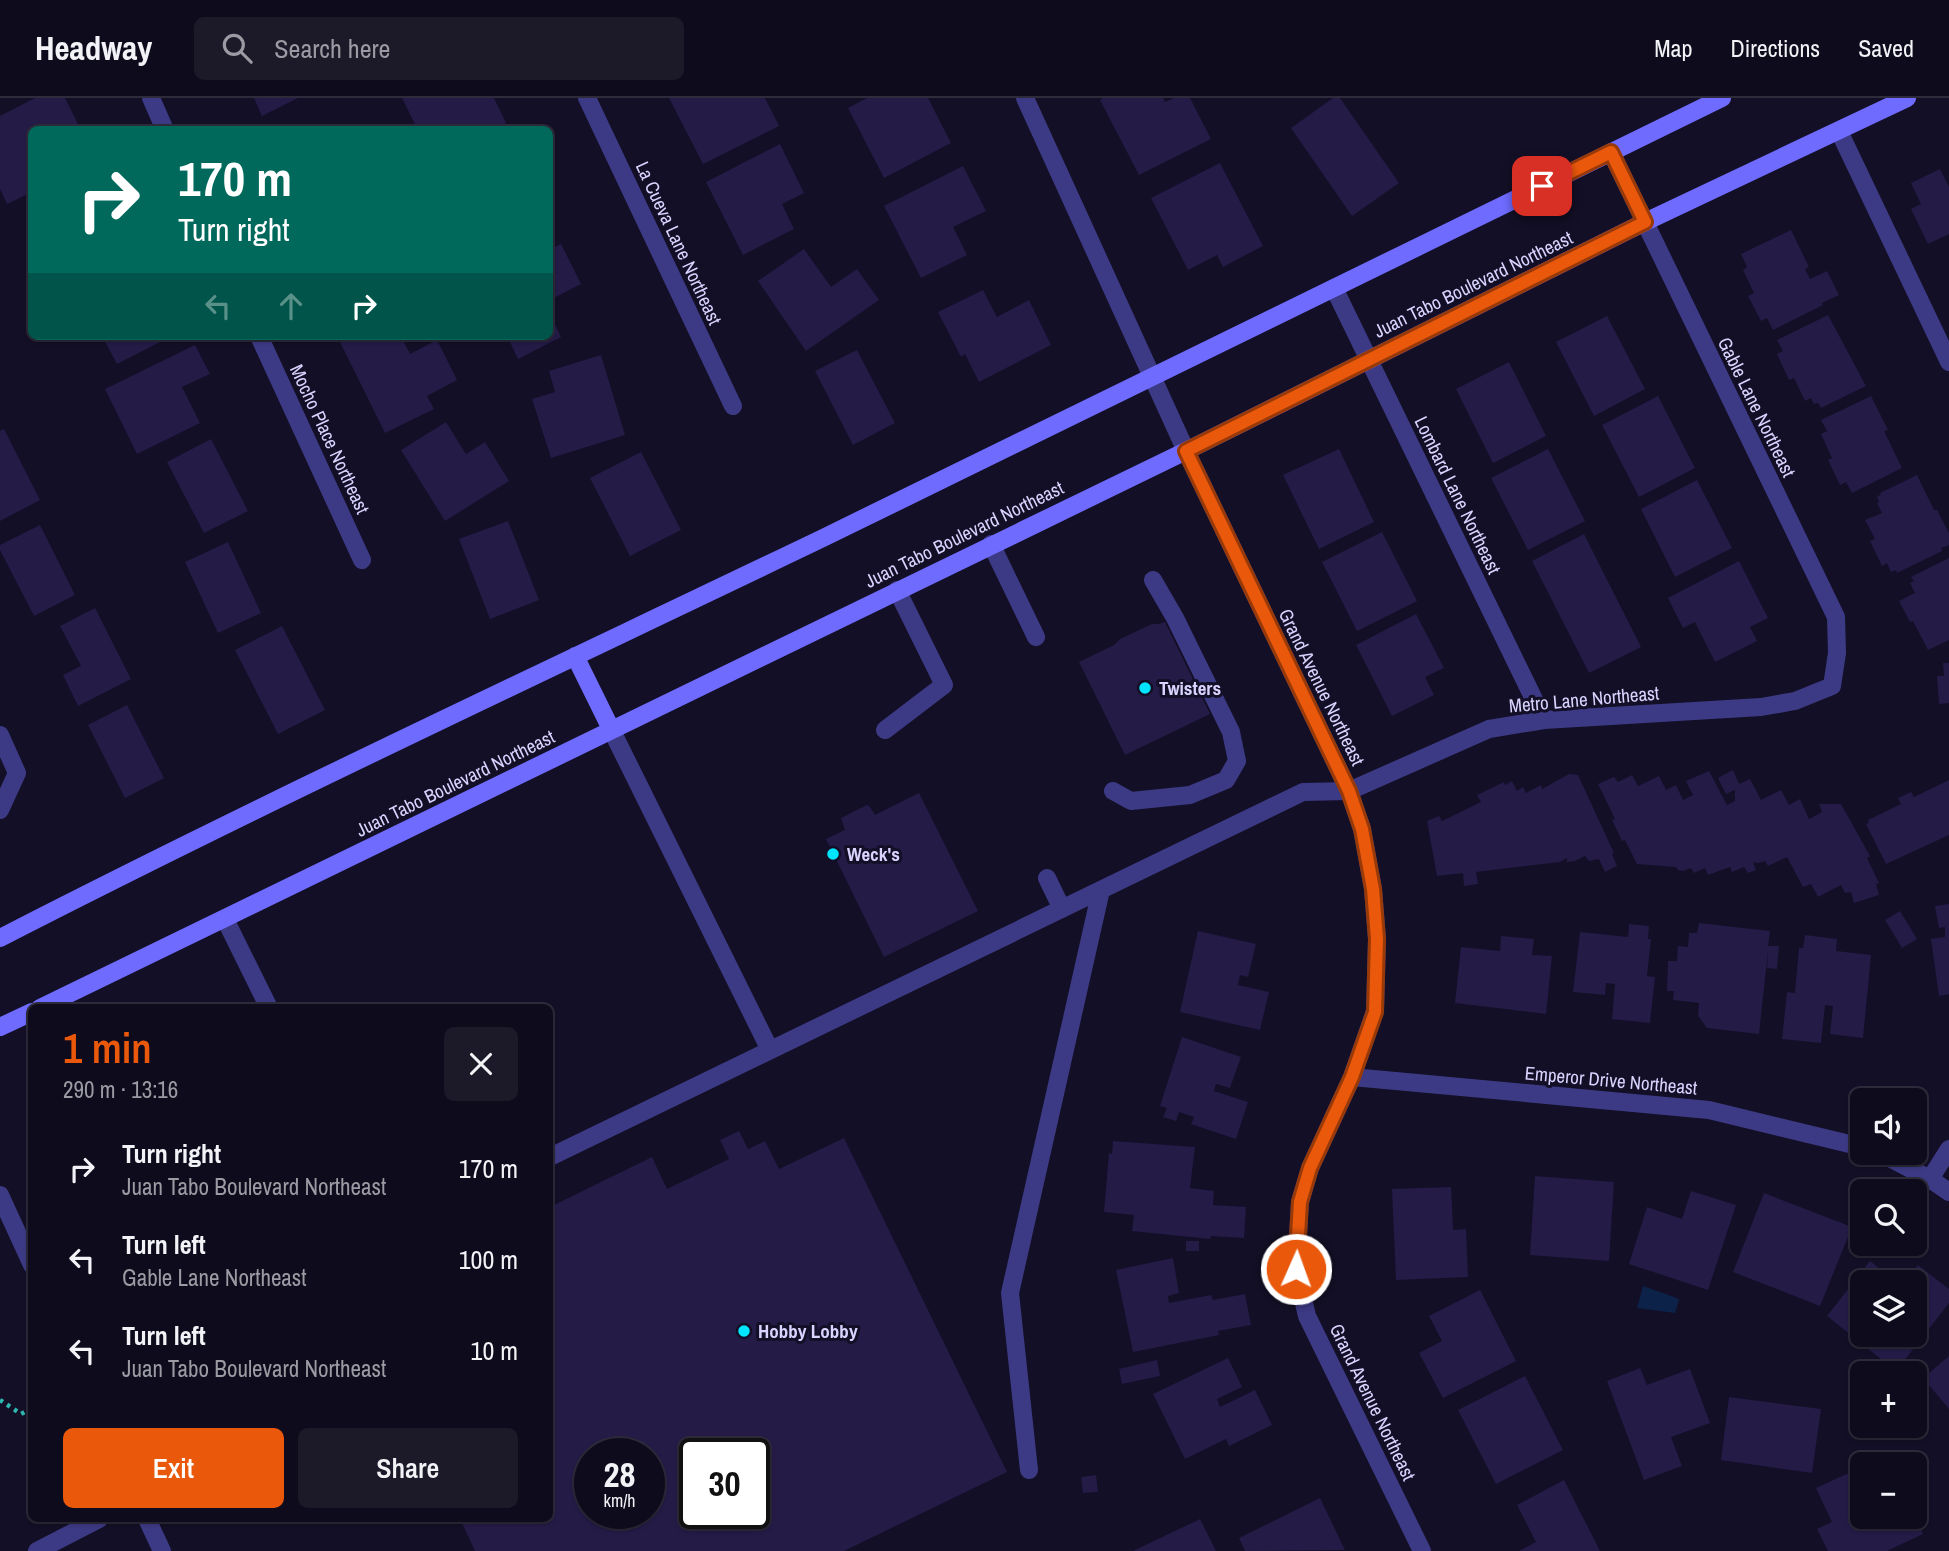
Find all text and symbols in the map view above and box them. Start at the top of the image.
search box [194,17,684,80]
text: Headway [35,26,152,70]
icon: search [218,29,256,67]
text: Search here [274,31,390,66]
text: Map [1654,32,1692,64]
text: Directions [1730,32,1820,64]
text: Saved [1858,32,1914,64]
text: 170 m [178,145,292,211]
icon: right [63,154,154,245]
pin [1512,156,1572,216]
street label: La Cueva Lane Northeast [630,157,729,330]
icon: arrive [1523,167,1561,205]
text: Turn right [178,208,290,251]
street label: Juan Tabo Boulevard Northeast [1369,224,1577,344]
icon: left [199,287,237,325]
icon: ahead [272,287,310,325]
icon: right [345,287,383,325]
street label: Gable Lane Northeast [1712,333,1802,482]
street label: Mocho Place Northeast [284,360,376,518]
street label: Lombard Lane Northeast [1409,412,1508,579]
street label: Juan Tabo Boulevard Northeast [860,474,1068,594]
street label: Grand Avenue Northeast [1273,604,1372,770]
place label: Twisters [1159,675,1221,701]
street label: Metro Lane Northeast [1508,679,1661,719]
marker: Twisters [1137,680,1153,696]
street label: Juan Tabo Boulevard Northeast [351,723,559,843]
place label: Weck's [847,841,900,867]
marker: Weck's [825,846,841,862]
text: 1 min [63,1020,152,1076]
button: close [444,1027,518,1101]
street label: Emperor Drive Northeast [1524,1060,1699,1101]
text: 290 m · 13:16 [63,1074,178,1105]
map controls [1850,1088,1927,1529]
button: sound [1850,1088,1927,1165]
text: Turn right [122,1136,221,1171]
icon: right [63,1150,101,1188]
text: 170 m [459,1151,518,1186]
text: Juan Tabo Boulevard Northeast [122,1171,386,1202]
button: search [1850,1179,1927,1256]
text: Turn left [122,1227,206,1262]
position arrow [1259,1232,1333,1306]
icon: left [63,1241,101,1279]
text: 100 m [459,1242,518,1277]
text: Gable Lane Northeast [122,1262,307,1293]
button: layers [1850,1270,1927,1347]
text: Turn left [122,1318,206,1353]
place label: Hobby Lobby [758,1318,858,1344]
street label: Grand Avenue Northeast [1324,1319,1423,1485]
marker: Hobby Lobby [736,1323,752,1339]
icon: left [63,1332,101,1370]
text: 10 m [471,1333,518,1368]
text: Juan Tabo Boulevard Northeast [122,1353,386,1384]
button: + [1850,1361,1927,1438]
button: Exit [63,1428,284,1508]
button: Share [298,1428,518,1508]
speed limit sign: 30 [679,1438,770,1529]
text: 28 [604,1451,635,1498]
button: − [1850,1452,1927,1529]
text: km/h [604,1488,636,1513]

